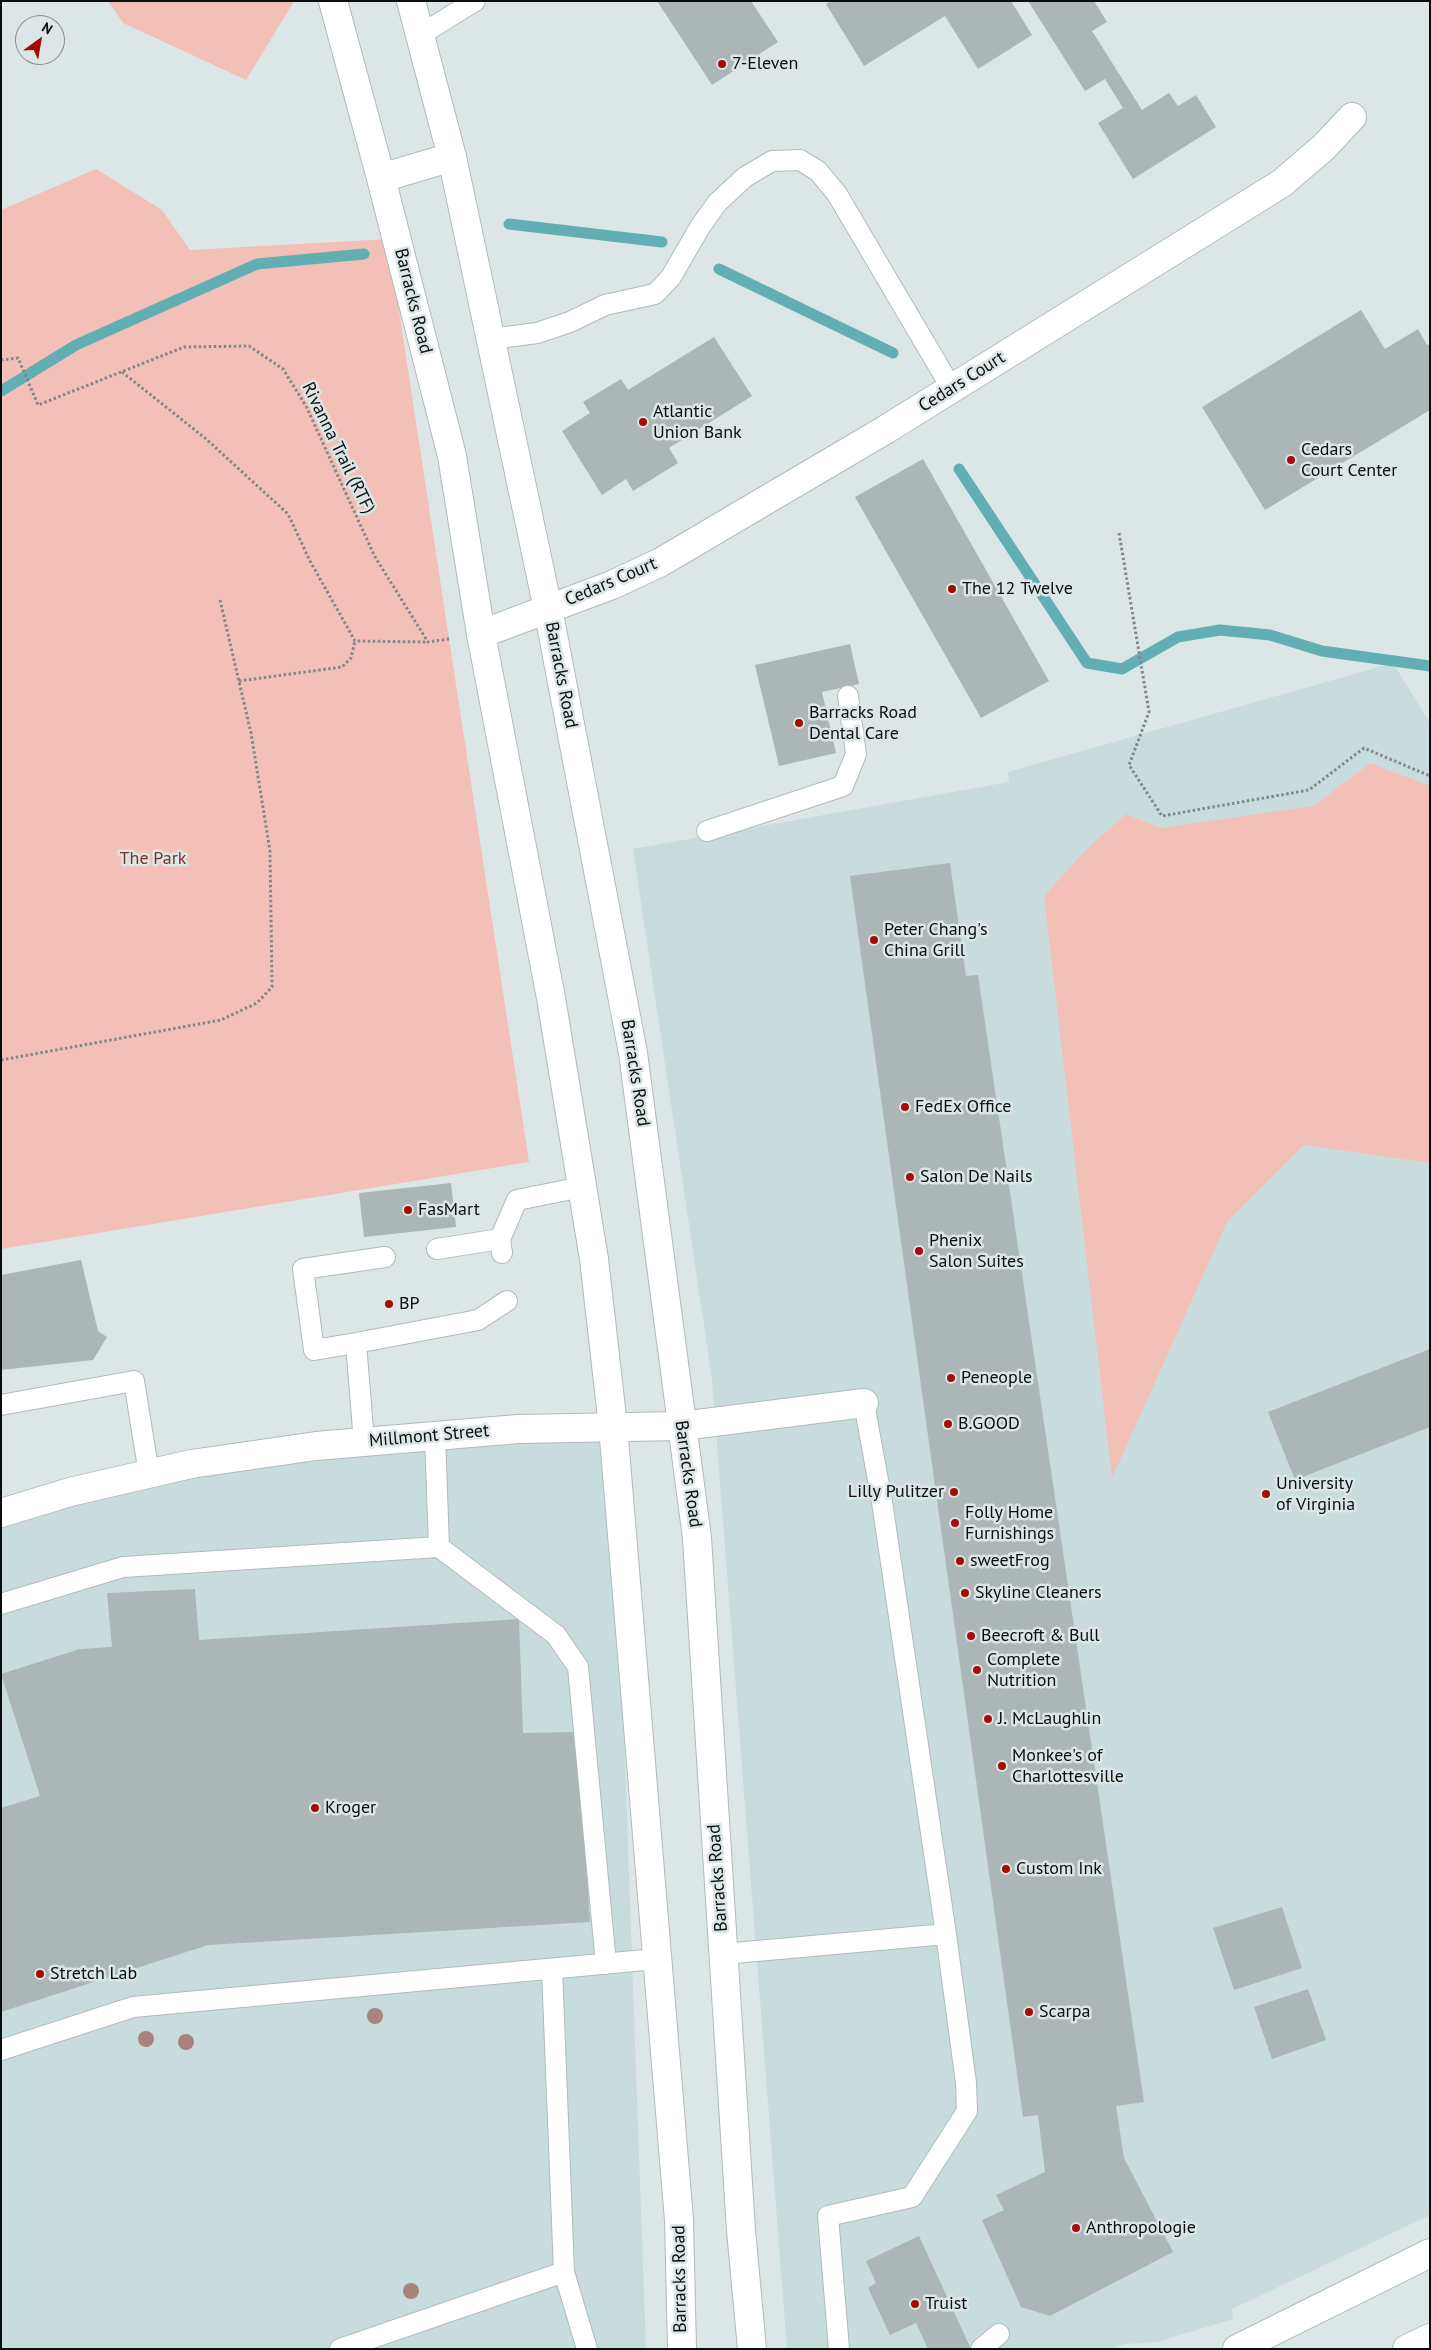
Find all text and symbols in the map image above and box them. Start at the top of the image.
north arrow [15,15,65,65]
text: N [39,18,56,38]
place label: 7-Eleven [732,53,798,75]
marker: 7-Eleven [716,58,728,70]
street label: Barracks Road [389,246,437,356]
street label: Cedars Court [915,347,1009,417]
street label: Rivanna Trail (RTF) [297,379,379,517]
place label: Atlantic Union Bank [653,401,742,444]
marker: Atlantic Union Bank [637,416,649,428]
place label: Cedars Court Center [1301,439,1397,482]
marker: Cedars Court Center [1285,454,1297,466]
street label: Cedars Court [562,553,660,611]
place label: The 12 Twelve [962,578,1073,600]
marker: The 12 Twelve [946,583,958,595]
street label: Barracks Road [540,620,582,730]
place label: Barracks Road Dental Care [809,702,917,744]
marker: Barracks Road Dental Care [793,717,805,729]
park label: The Park [120,848,186,870]
place label: Peter Chang's China Grill [884,919,987,962]
marker: Peter Chang's China Grill [868,934,880,946]
street label: Barracks Road [616,1018,654,1128]
place label: FedEx Office [915,1096,1011,1118]
marker: FedEx Office [899,1101,911,1113]
place label: Salon De Nails [920,1166,1032,1188]
marker: Salon De Nails [904,1171,916,1183]
place label: FasMart [418,1199,480,1221]
marker: FasMart [402,1204,414,1216]
place label: Phenix Salon Suites [929,1230,1024,1272]
marker: Phenix Salon Suites [913,1245,925,1257]
place label: BP [399,1293,420,1315]
marker: BP [383,1298,395,1310]
place label: Peneople [961,1367,1032,1389]
marker: Peneople [945,1372,957,1384]
place label: B.GOOD [958,1413,1020,1435]
marker: B.GOOD [942,1418,954,1430]
street label: Barracks Road [670,1419,706,1529]
street label: Millmont Street [368,1420,490,1452]
place label: University of Virginia [1276,1473,1355,1516]
place label: Lilly Pulitzer [848,1481,944,1503]
marker: Lilly Pulitzer [948,1486,960,1498]
marker: University of Virginia [1260,1488,1272,1500]
place label: Folly Home Furnishings [965,1502,1054,1545]
marker: Folly Home Furnishings [949,1517,961,1529]
place label: sweetFrog [970,1550,1050,1572]
marker: sweetFrog [954,1555,966,1567]
place label: Skyline Cleaners [975,1582,1102,1604]
marker: Skyline Cleaners [959,1587,971,1599]
place label: Beecroft & Bull [981,1625,1100,1647]
marker: Beecroft & Bull [965,1630,977,1642]
place label: Complete Nutrition [987,1649,1060,1692]
marker: Complete Nutrition [971,1664,983,1676]
place label: J. McLaughlin [998,1708,1101,1730]
marker: J. McLaughlin [982,1713,994,1725]
place label: Monkee's of Charlottesville [1012,1745,1124,1788]
marker: Monkee's of Charlottesville [996,1760,1008,1772]
place label: Kroger [325,1797,376,1819]
marker: Kroger [309,1802,321,1814]
street label: Barracks Road [703,1823,733,1933]
place label: Custom Ink [1016,1858,1102,1880]
marker: Custom Ink [1000,1863,1012,1875]
place label: Stretch Lab [50,1963,137,1985]
marker: Stretch Lab [34,1968,46,1980]
place label: Scarpa [1039,2001,1090,2023]
marker: Scarpa [1023,2006,1035,2018]
place label: Anthropologie [1086,2217,1196,2239]
marker: Anthropologie [1070,2222,1082,2234]
street label: Barracks Road [668,2225,692,2333]
place label: Truist [925,2293,967,2315]
marker: Truist [909,2298,921,2310]

